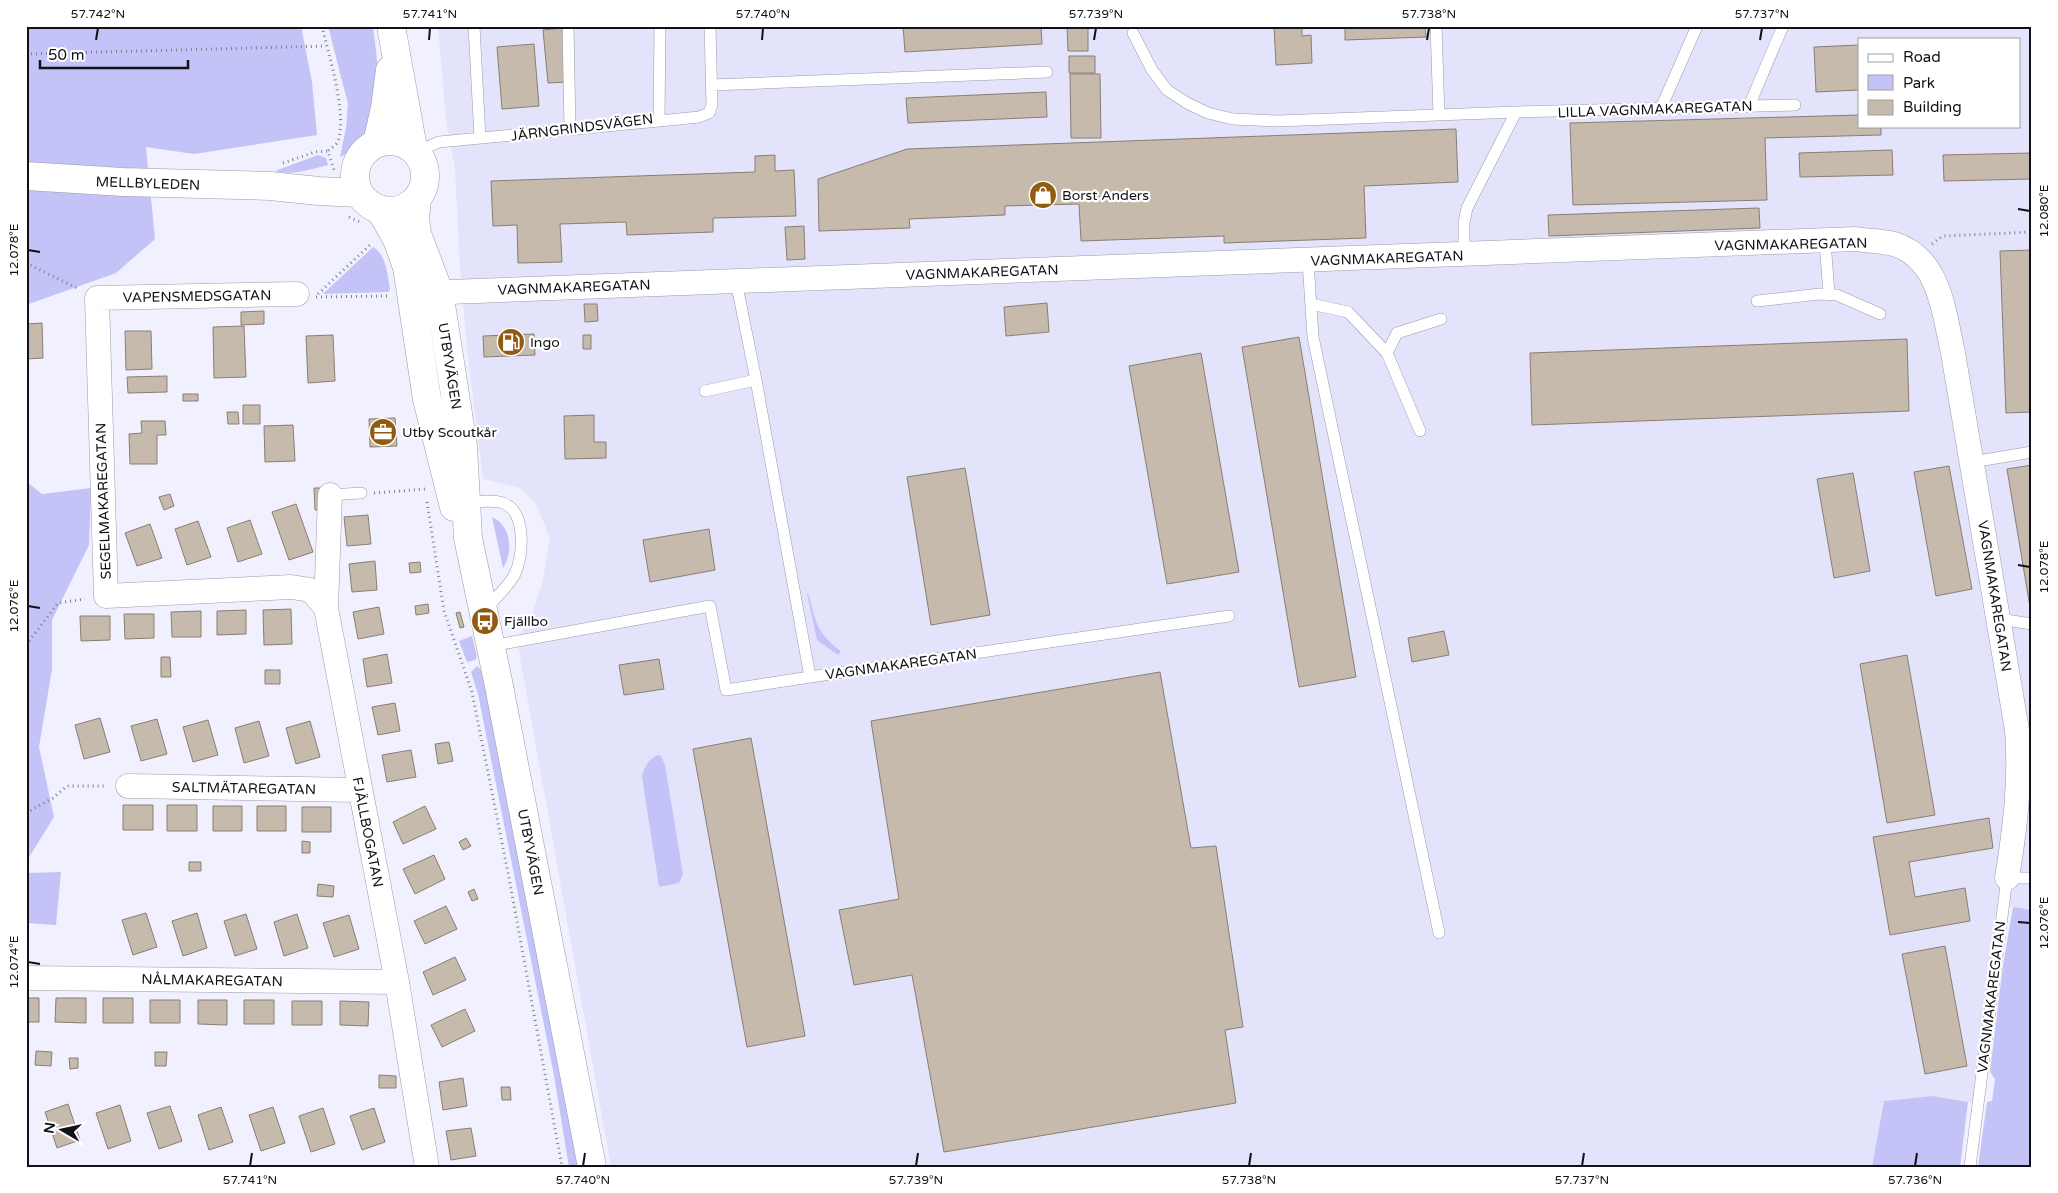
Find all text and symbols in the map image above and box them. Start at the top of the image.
text: 57.742°N [71,7,125,21]
text: 57.741°N [403,7,457,21]
text: 57.740°N [736,7,790,21]
text: 57.739°N [1069,7,1123,21]
text: 57.738°N [1402,7,1456,21]
text: 57.737°N [1735,7,1789,21]
scale bar [40,38,188,70]
legend [1858,38,2020,128]
text: 50 m [48,46,85,64]
text: Road [1903,48,1941,66]
text: Park [1903,74,1935,92]
street label: LILLA VAGNMAKAREGATAN [1557,98,1753,121]
text: Building [1903,98,1962,116]
street label: JÄRNGRINDSVÄGEN [510,110,654,145]
street label: MELLBYLEDEN [95,173,201,194]
shop icon: Borst Anders [1028,180,1058,210]
text: 12.080°E [2037,184,2051,238]
place label: Borst Anders [1062,187,1149,204]
text: 12.078°E [7,223,21,277]
street label: VAGNMAKAREGATAN [1714,235,1868,254]
street label: VAGNMAKAREGATAN [1310,247,1464,270]
street label: VAGNMAKAREGATAN [905,261,1059,284]
street label: VAGNMAKAREGATAN [497,276,651,299]
street label: VAPENSMEDSGATAN [122,287,272,306]
street label: UTBYVÄGEN [434,321,465,411]
fuel station icon: Ingo [496,327,526,357]
place label: Ingo [530,334,560,351]
office icon: Utby Scoutkår [368,417,398,447]
street label: SEGELMAKAREGATAN [92,422,115,580]
place label: Utby Scoutkår [402,424,497,441]
street label: VAGNMAKAREGATAN [1974,519,2015,673]
text: 12.078°E [2037,540,2051,594]
text: 12.076°E [7,579,21,632]
bus stop icon: Fjällbo [470,606,500,636]
place label: Fjällbo [504,613,548,630]
street label: VAGNMAKAREGATAN [824,645,978,684]
street label: FJÄLLBOGATAN [348,775,387,889]
street label: SALTMÄTAREGATAN [172,779,316,798]
street label: UTBYVÄGEN [514,807,547,897]
text: 12.076°E [2037,896,2051,949]
street label: VAGNMAKAREGATAN [1974,920,2009,1074]
text: 12.074°E [7,935,21,989]
street label: NÅLMAKAREGATAN [141,971,283,990]
north arrow [38,1106,88,1156]
text: N [40,1121,59,1135]
text: 57.741°N [223,1173,277,1187]
text: 57.740°N [556,1173,610,1187]
text: 57.739°N [889,1173,943,1187]
text: 57.738°N [1222,1173,1276,1187]
text: 57.737°N [1555,1173,1609,1187]
text: 57.736°N [1888,1173,1942,1187]

